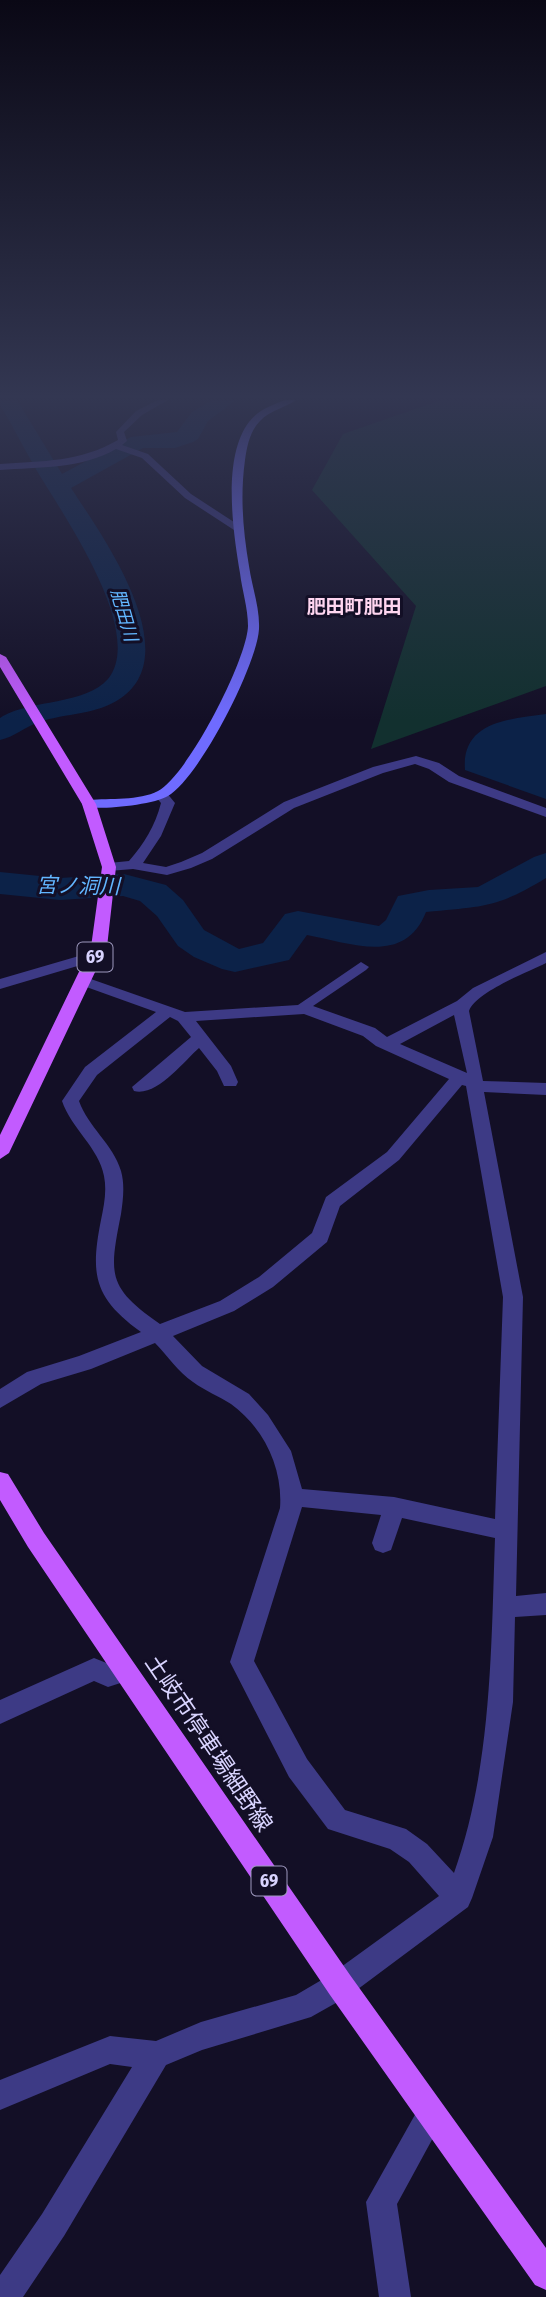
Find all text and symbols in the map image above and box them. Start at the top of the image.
water label: 肥田川 [106,586,143,646]
district label: 肥田町肥田 [306,595,402,618]
water label: 宮ノ洞川 [36,872,122,900]
road number: 69 [78,942,112,972]
street label: 土岐市停車場細野線 [140,1649,278,1837]
road number: 69 [252,1867,286,1896]

